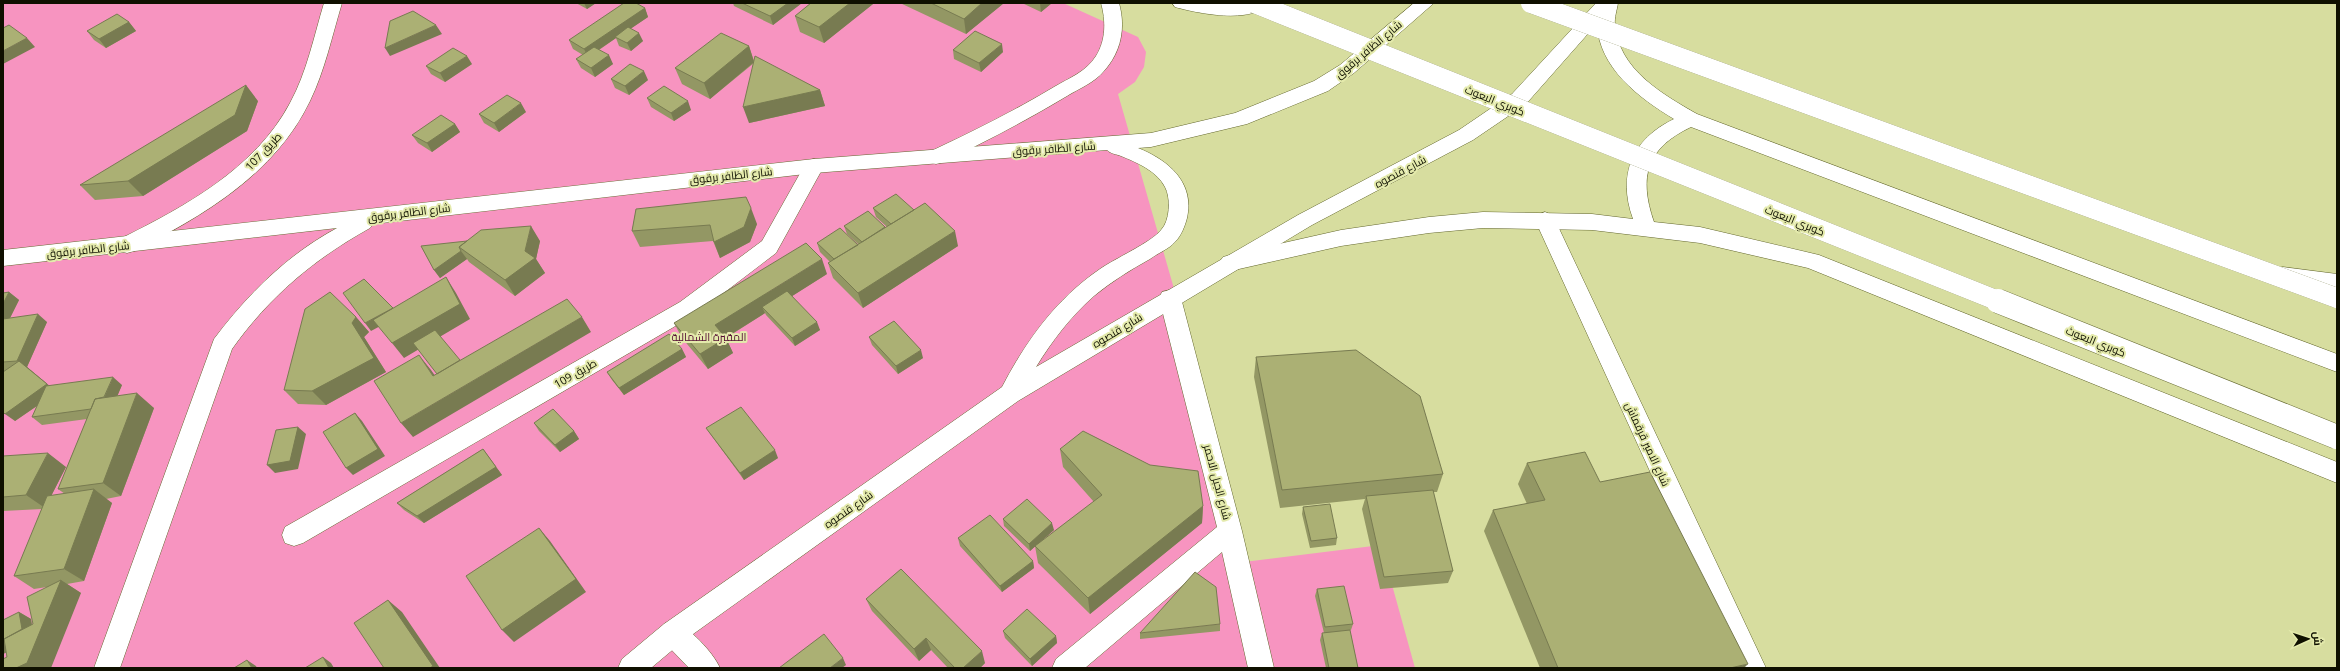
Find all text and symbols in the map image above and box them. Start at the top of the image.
street label: شارع الظافر برقوق [1331,17,1405,82]
street label: كوبري البعوث [1462,81,1527,121]
street label: طريق 107 [242,129,284,173]
street label: شارع الظافر برقوق [1012,138,1096,159]
street label: شارع قنصوه [1372,151,1429,192]
street label: شارع الظافر برقوق [689,163,773,188]
street label: شارع الظافر برقوق [367,199,451,226]
street label: كوبري البعوث [1762,201,1827,241]
street label: شارع الظافر برقوق [46,237,130,262]
street label: شارع قنصوه [1089,309,1145,352]
street label: كوبري البعوث [2063,322,2128,362]
park label: المقبرة الشمالية [672,329,746,344]
street label: طريق 109 [551,355,599,391]
street label: شارع الامير قرقماش [1621,399,1674,489]
street label: شارع الجبل الاحمر [1200,442,1235,522]
street label: شارع قنصوه [821,487,876,532]
north arrow [2288,619,2328,659]
text: ش [2311,631,2326,646]

